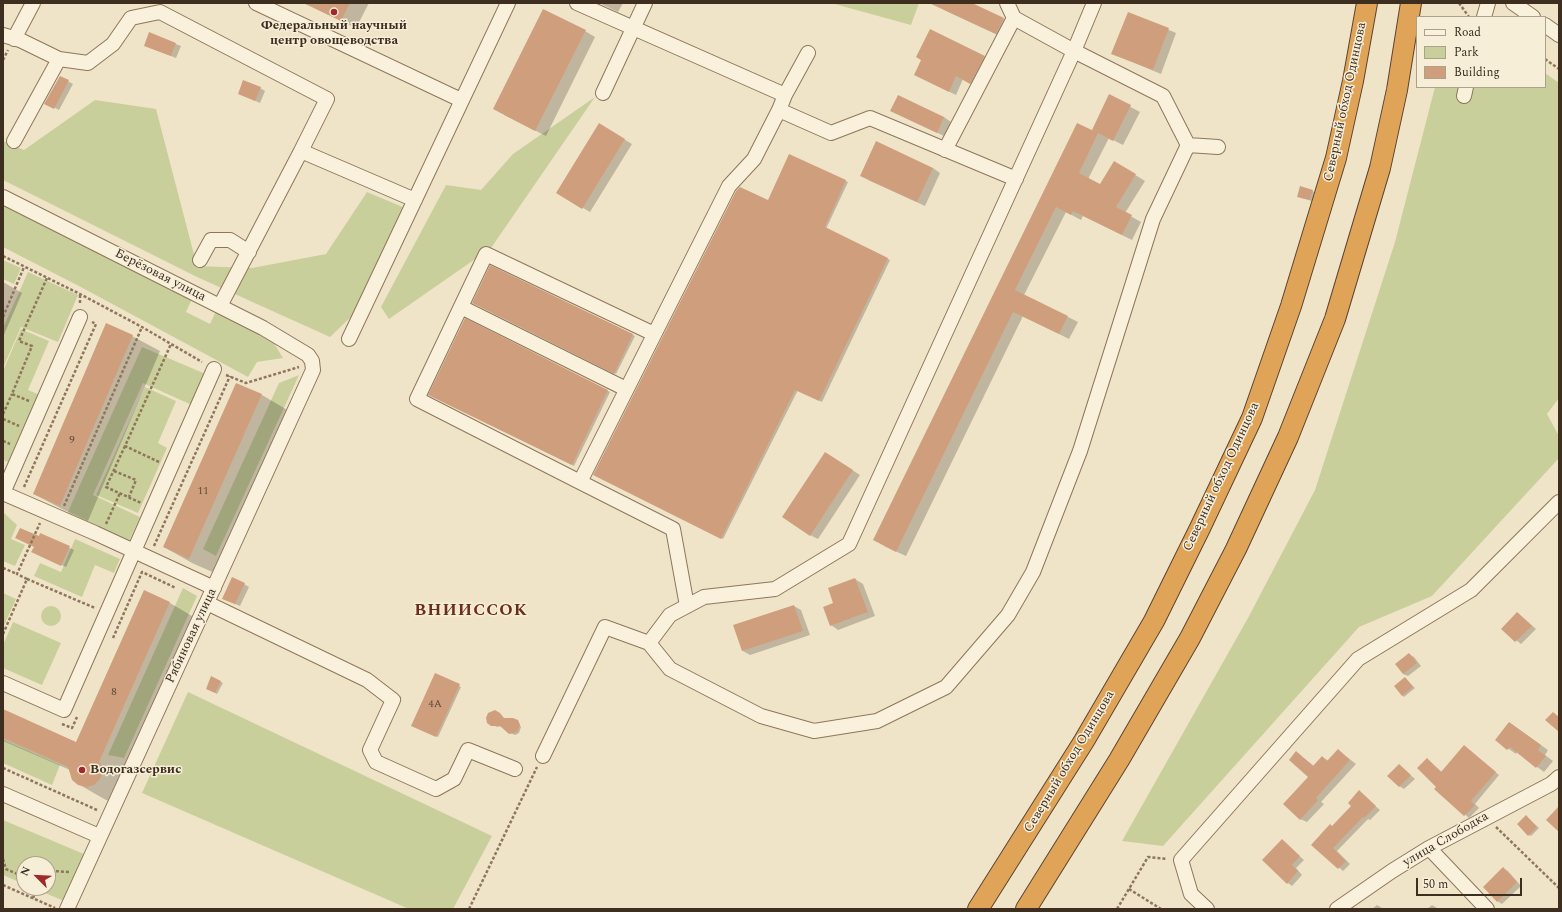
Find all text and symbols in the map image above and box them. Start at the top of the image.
marker: Федеральный научный центр овощеводства [329,7,339,17]
legend [1416,16,1546,88]
place label: Федеральный научный центр овощеводства [261,18,407,49]
street label: Северный обход Одинцова [1321,21,1371,183]
text: Road [1454,23,1481,42]
text: Park [1454,43,1479,62]
text: Building [1454,63,1500,82]
street label: Берёзовая улица [112,246,208,306]
street label: Северный обход Одинцова [1181,400,1263,554]
house number: 9 [69,434,75,448]
house number: 11 [198,485,208,499]
street label: Рябиновая улица [163,586,221,686]
district label: ВНИИССОК [414,602,528,622]
house number: 8 [111,686,117,700]
street label: Северный обход Одинцова [1021,688,1119,836]
house number: 4А [428,698,442,712]
place label: Водогазсервис [90,762,181,778]
marker: Водогазсервис [77,765,87,775]
street label: улица Слободка [1400,809,1492,871]
north arrow [16,856,56,896]
text: N [16,864,35,879]
scale bar [1418,870,1524,896]
text: 50 m [1423,875,1448,894]

